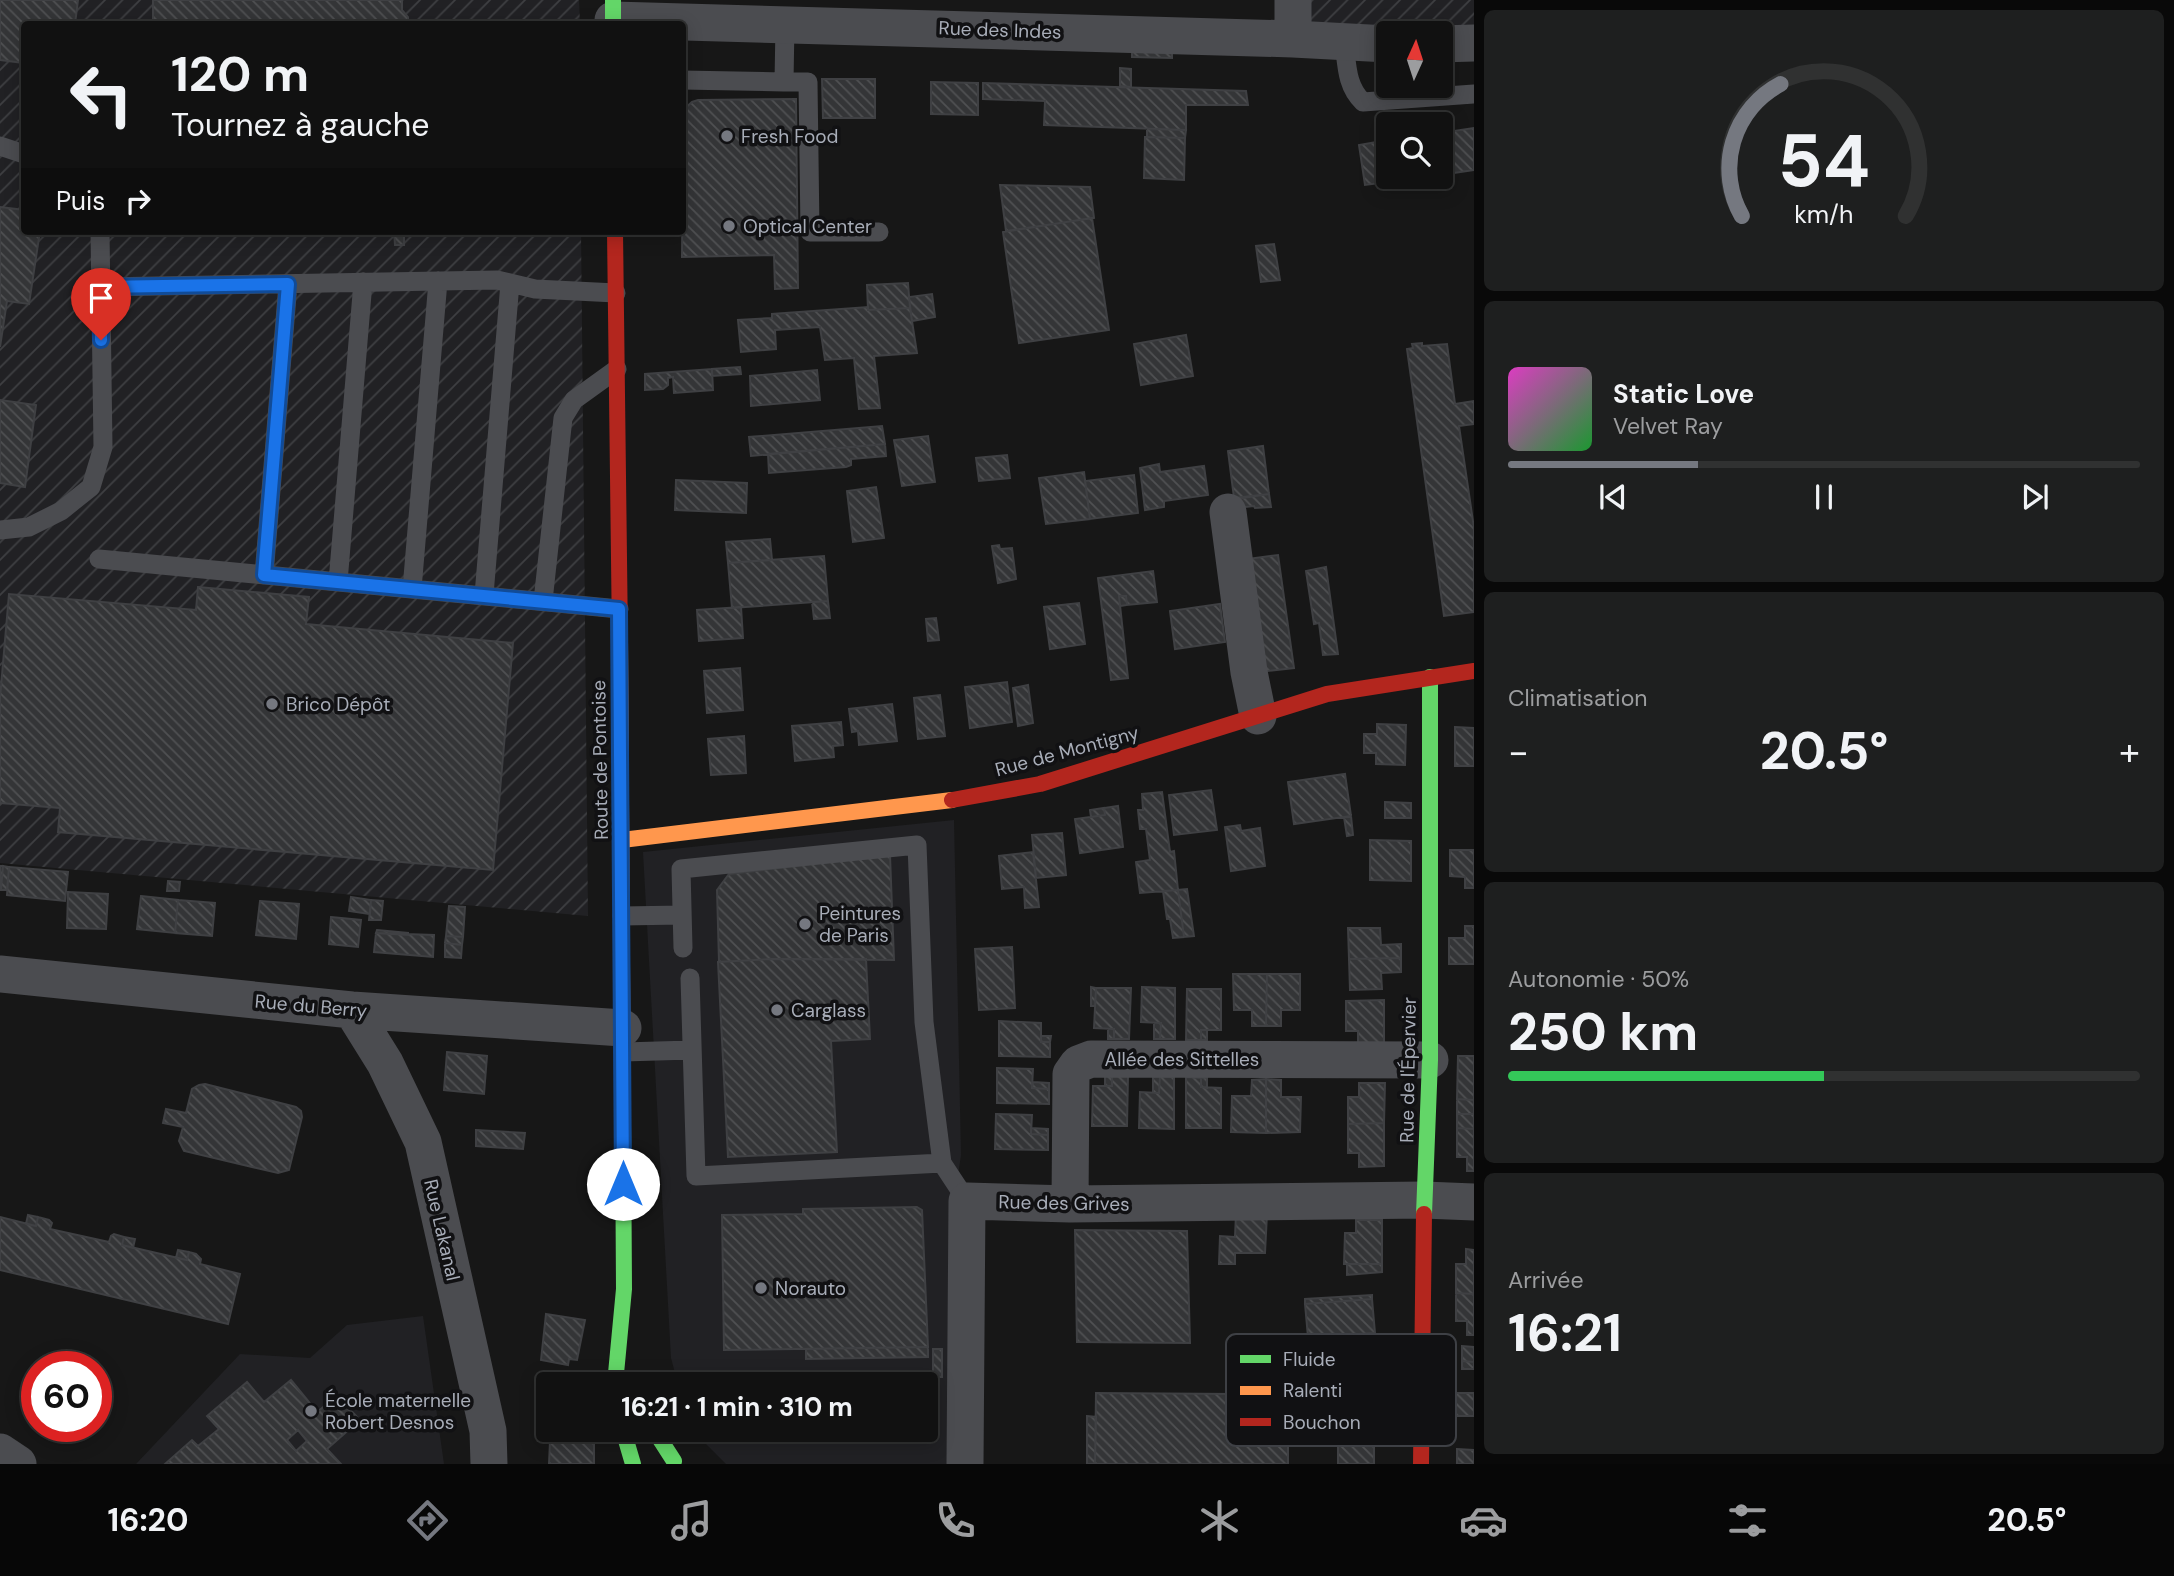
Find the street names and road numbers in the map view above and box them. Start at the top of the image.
street label: Rue des Indes [938,15,1062,45]
street label: Route de Pontoise [586,680,614,840]
street label: Rue de Montigny [992,720,1142,782]
street label: Rue du Berry [254,989,369,1023]
street label: Rue de l'Épervier [1394,997,1422,1143]
street label: Allée des Sittelles [1105,1047,1259,1072]
street label: Rue Lakanal [418,1177,466,1283]
street label: Rue des Grives [998,1189,1130,1217]

